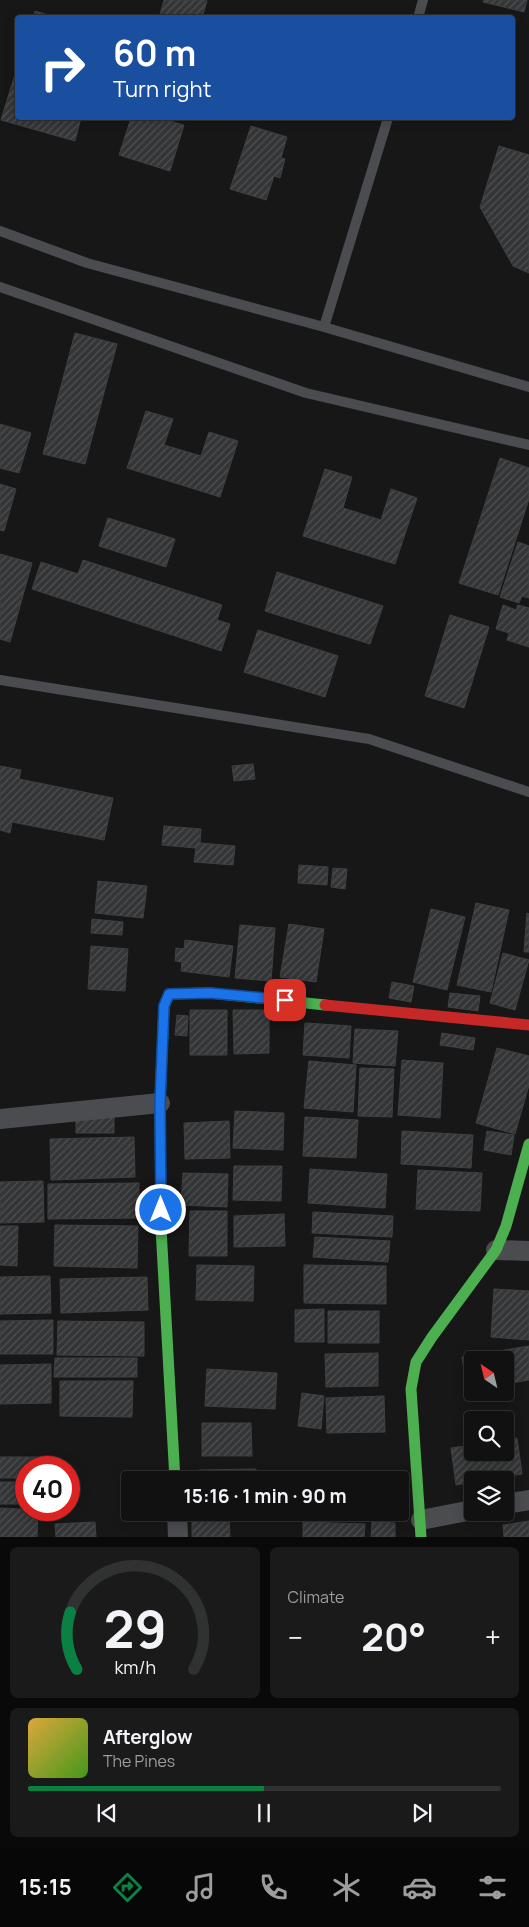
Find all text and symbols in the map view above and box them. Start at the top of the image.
text: 60 m [113,29,196,77]
icon: right [30,35,95,100]
text: Turn right [113,74,211,104]
pin [264,979,306,1021]
icon: arrive [271,986,299,1014]
position arrow [134,1183,186,1235]
north arrow [464,1351,514,1401]
map controls [464,1351,514,1521]
button: search [464,1411,514,1461]
speed limit sign: 40 [15,1456,80,1521]
button: layers [464,1471,514,1521]
text: 15:16 · 1 min · 90 m [183,1483,347,1509]
text: Climate [288,1586,344,1608]
text: 29 [103,1593,166,1664]
text: 20° [361,1610,426,1662]
text: − [288,1618,303,1656]
text: + [485,1618,501,1656]
text: km/h [114,1655,156,1679]
text: Afterglow [103,1724,192,1750]
text: The Pines [103,1750,175,1772]
icon: previous [93,1799,121,1827]
icon: pause [250,1799,278,1827]
icon: next [408,1799,436,1827]
icon: directions [110,1870,145,1905]
icon: music [183,1870,218,1905]
icon: phone [256,1870,291,1905]
icon: climate [329,1870,364,1905]
icon: car [402,1870,437,1905]
icon: filters [475,1870,510,1905]
text: 15:15 [19,1872,72,1902]

